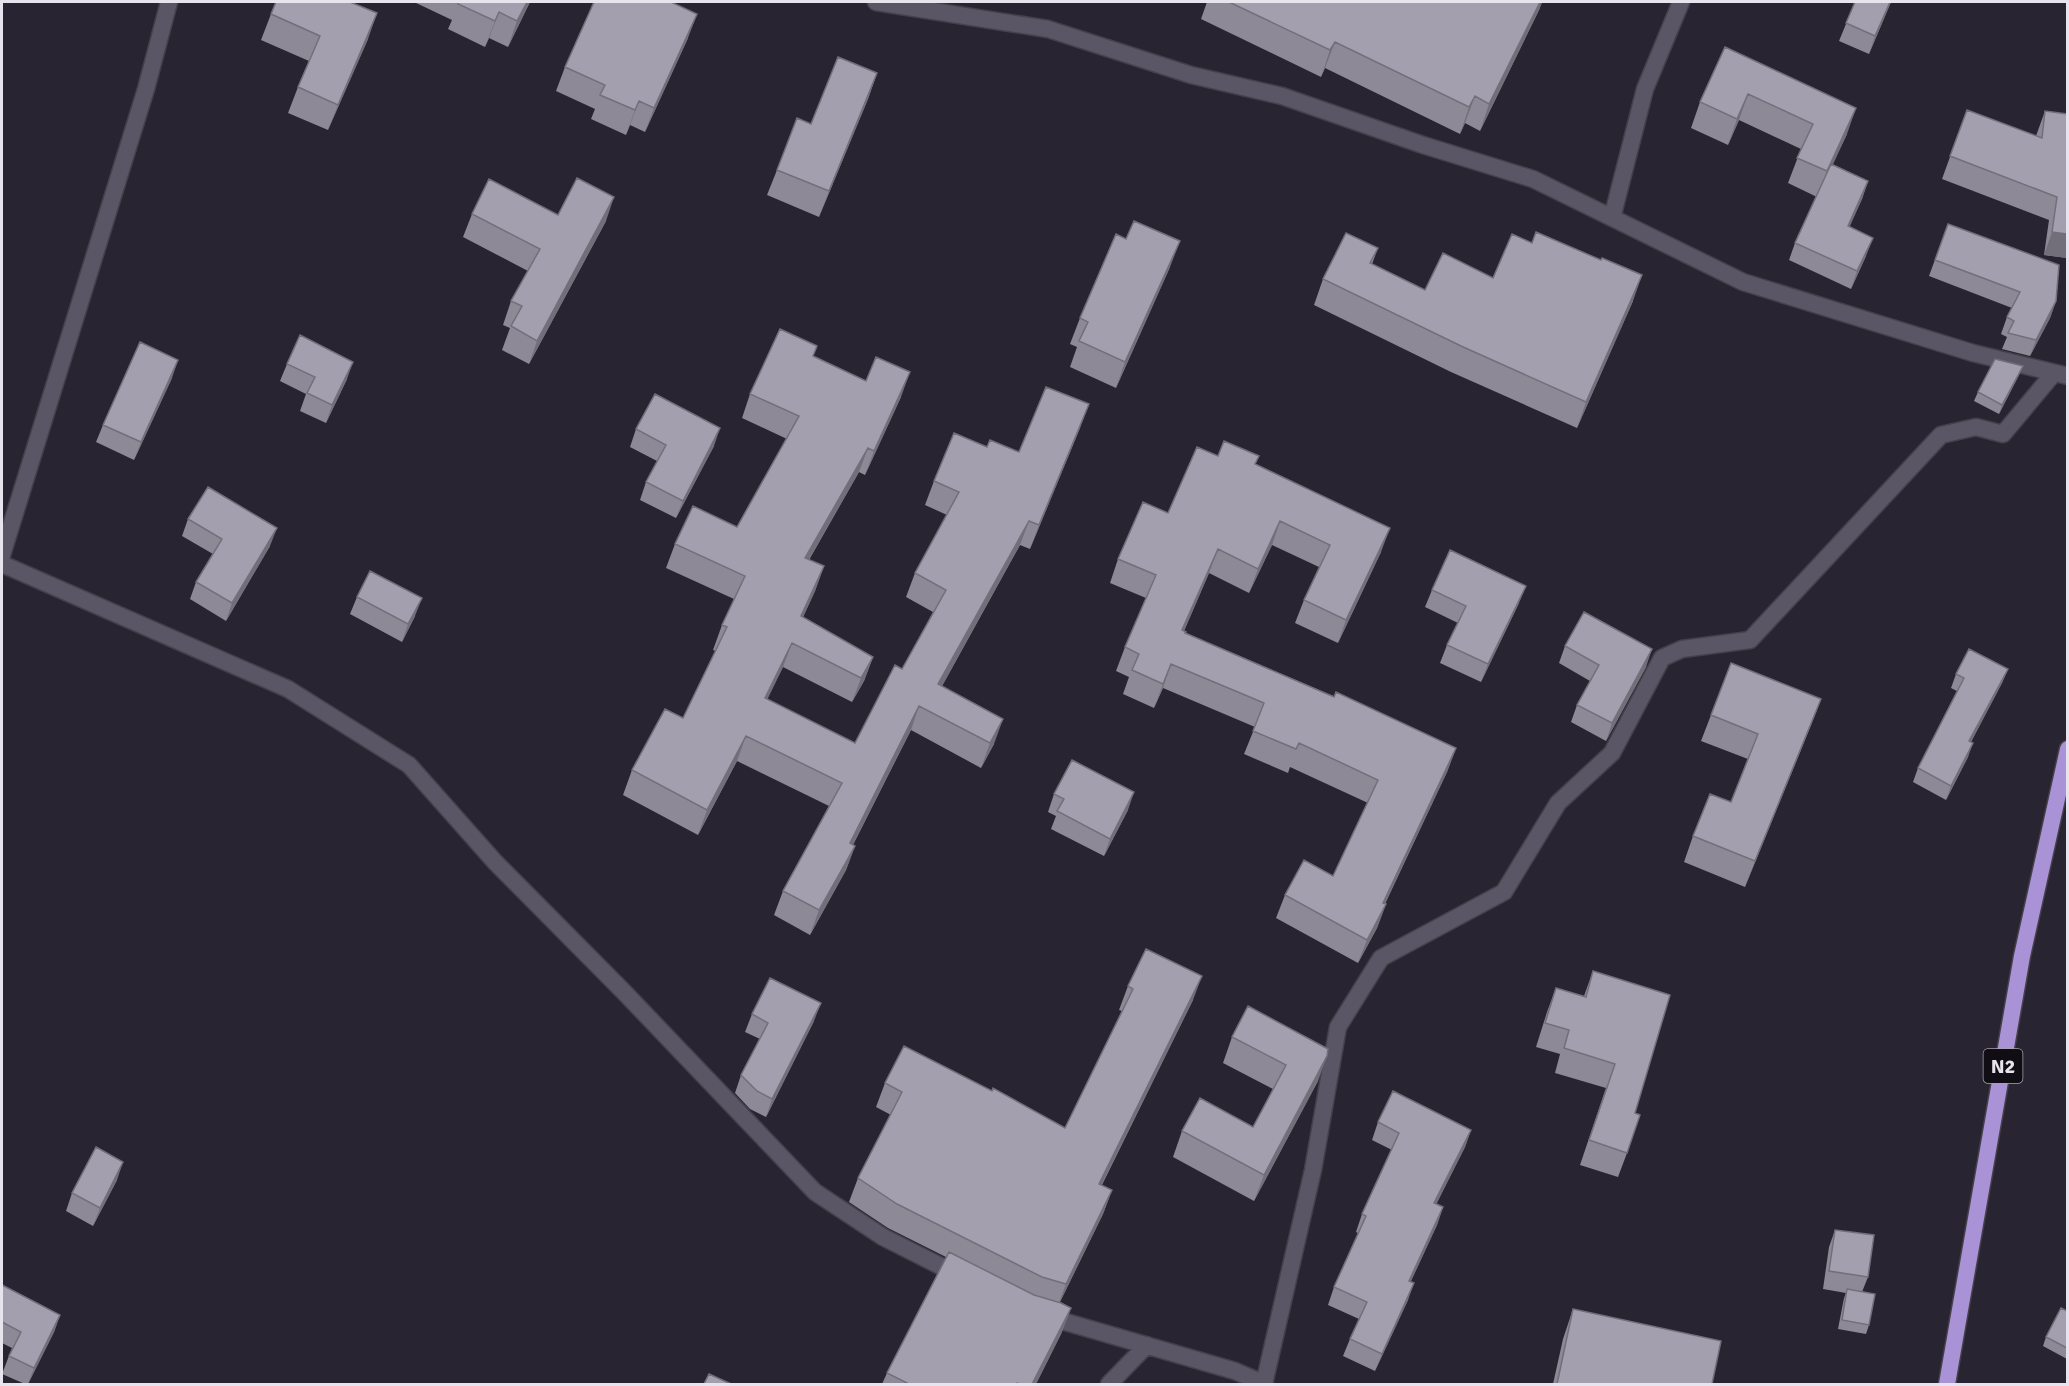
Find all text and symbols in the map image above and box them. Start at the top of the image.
road number: N2 [1984,1049,2022,1083]

